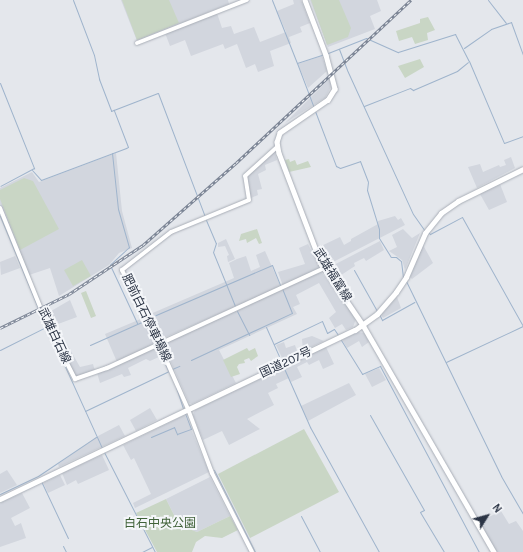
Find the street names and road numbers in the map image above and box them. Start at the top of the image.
street label: 武雄福富線 [310,246,354,304]
street label: 肥前白石停車場線 [118,272,174,364]
street label: 武雄白石線 [35,306,73,366]
street label: 国道207号 [258,345,314,381]

